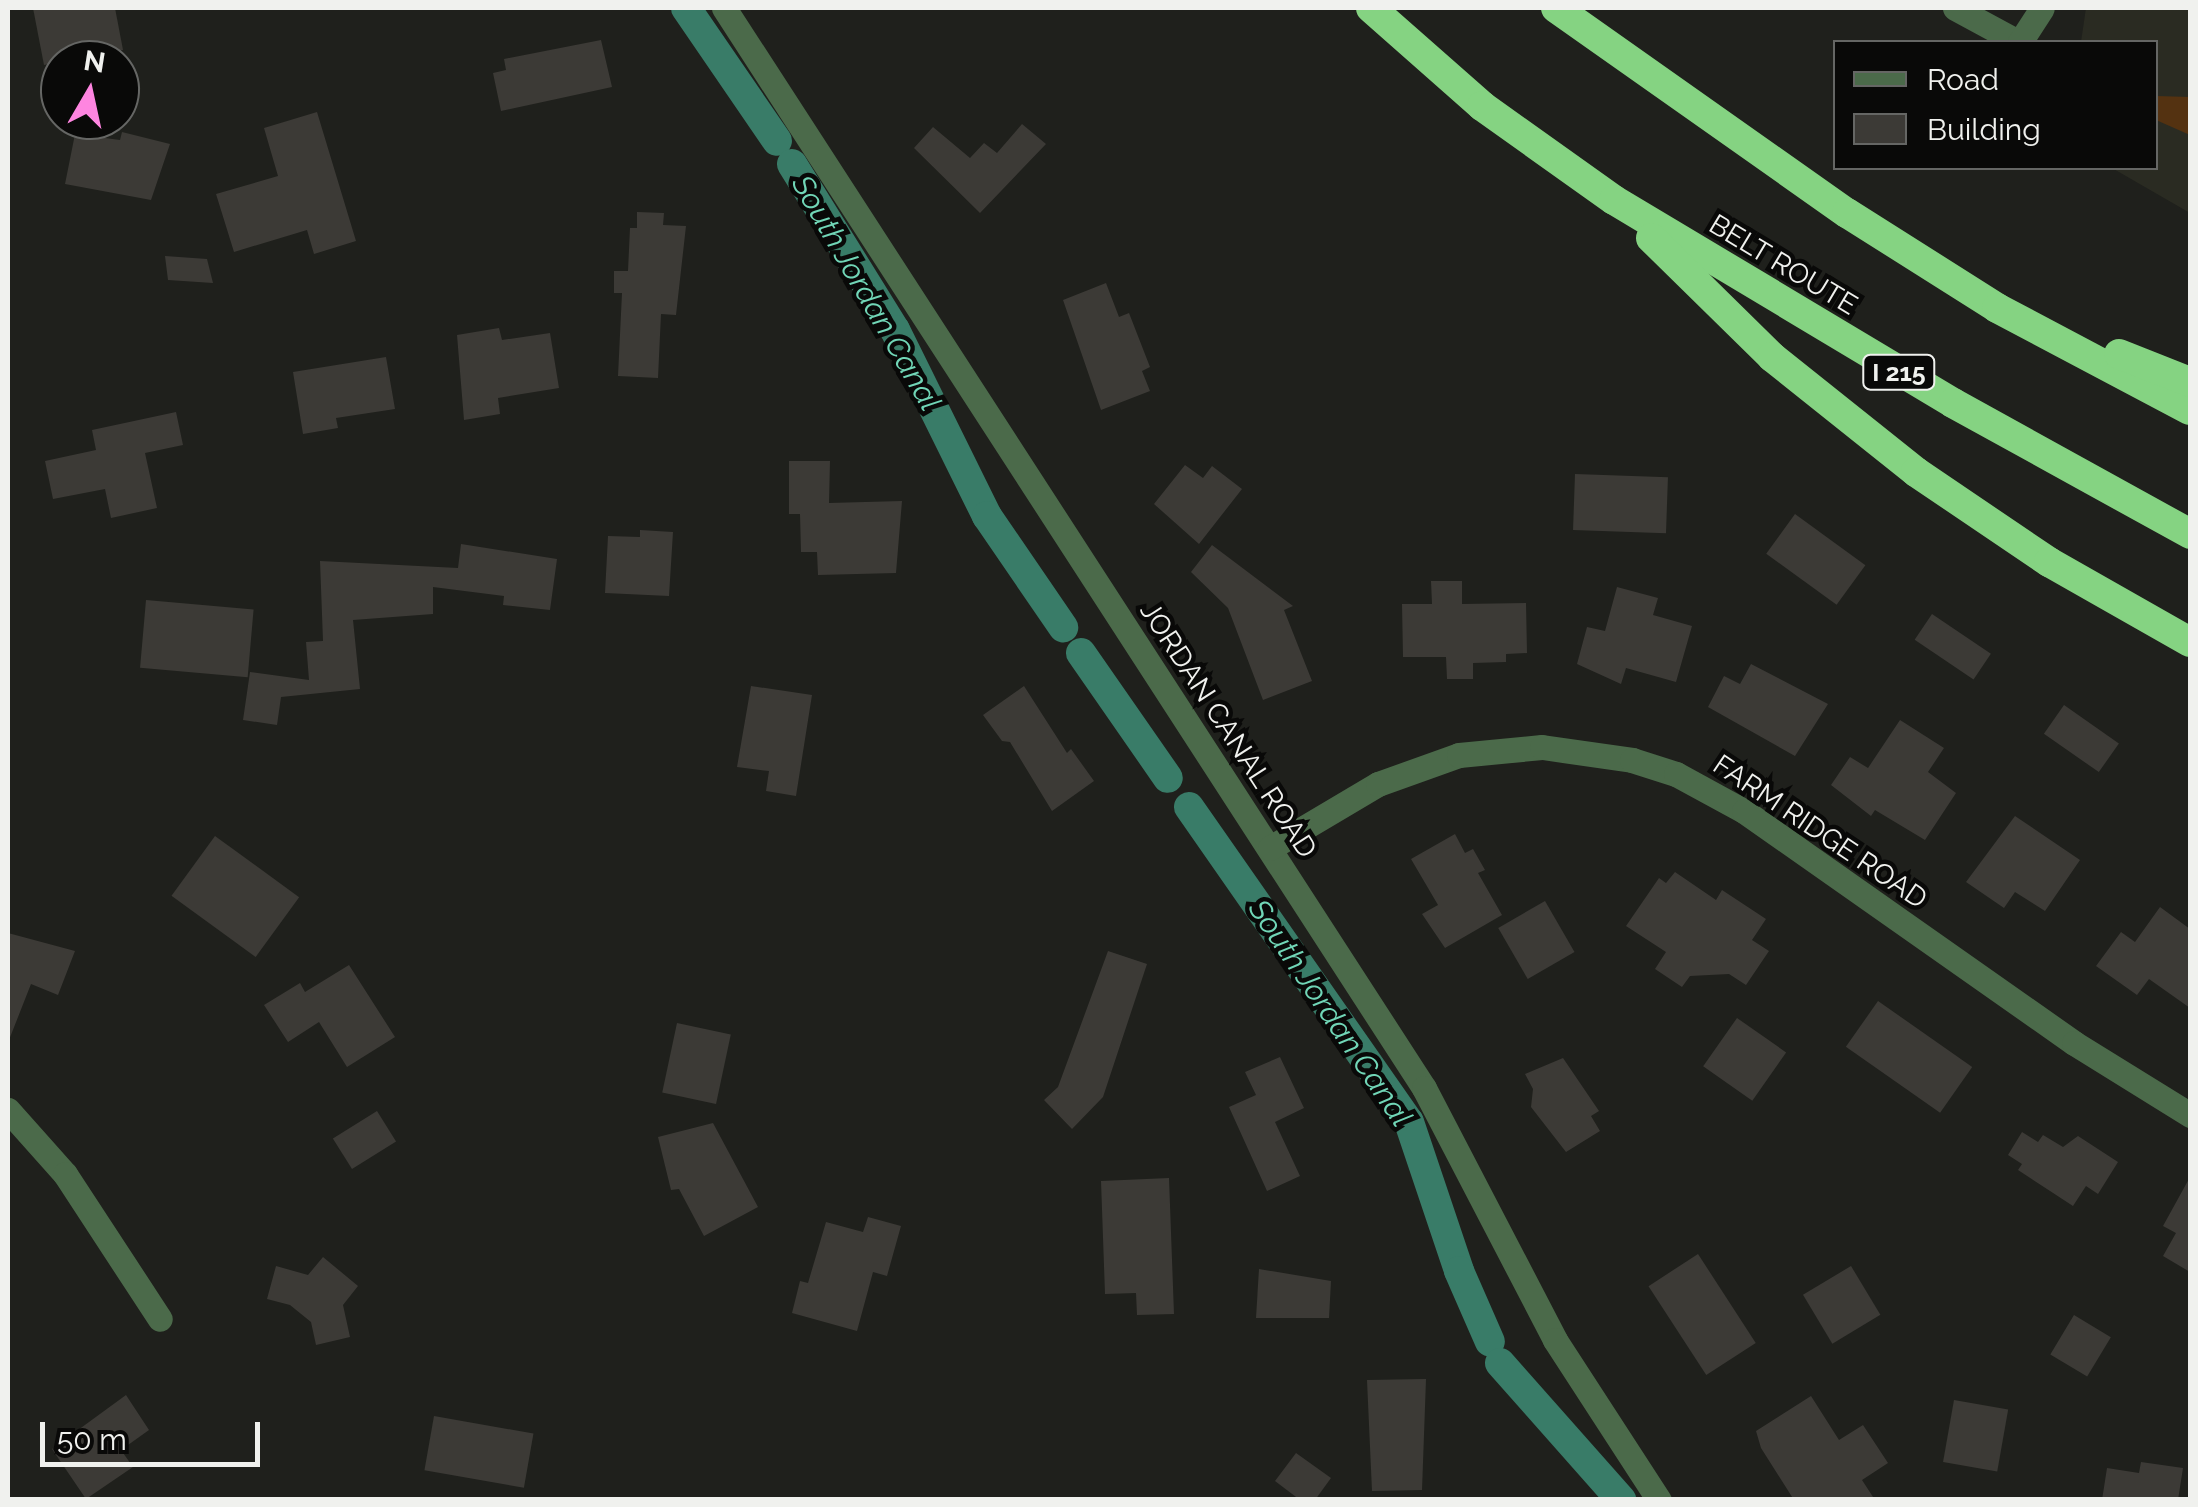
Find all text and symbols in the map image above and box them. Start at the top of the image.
north arrow [40,40,140,140]
legend [1833,40,2158,170]
text: N [81,44,108,80]
text: Road [1927,62,1999,97]
text: Building [1927,112,2041,147]
water label: South Jordan Canal [784,168,948,418]
street label: BELT ROUTE [1702,207,1864,323]
road number: I 215 [1862,352,1936,392]
street label: JORDAN CANAL ROAD [1132,595,1324,865]
street label: FARM RIDGE ROAD [1707,748,1933,916]
water label: South Jordan Canal [1240,892,1420,1134]
scale bar [45,1402,265,1464]
text: 50 m [57,1422,127,1457]

